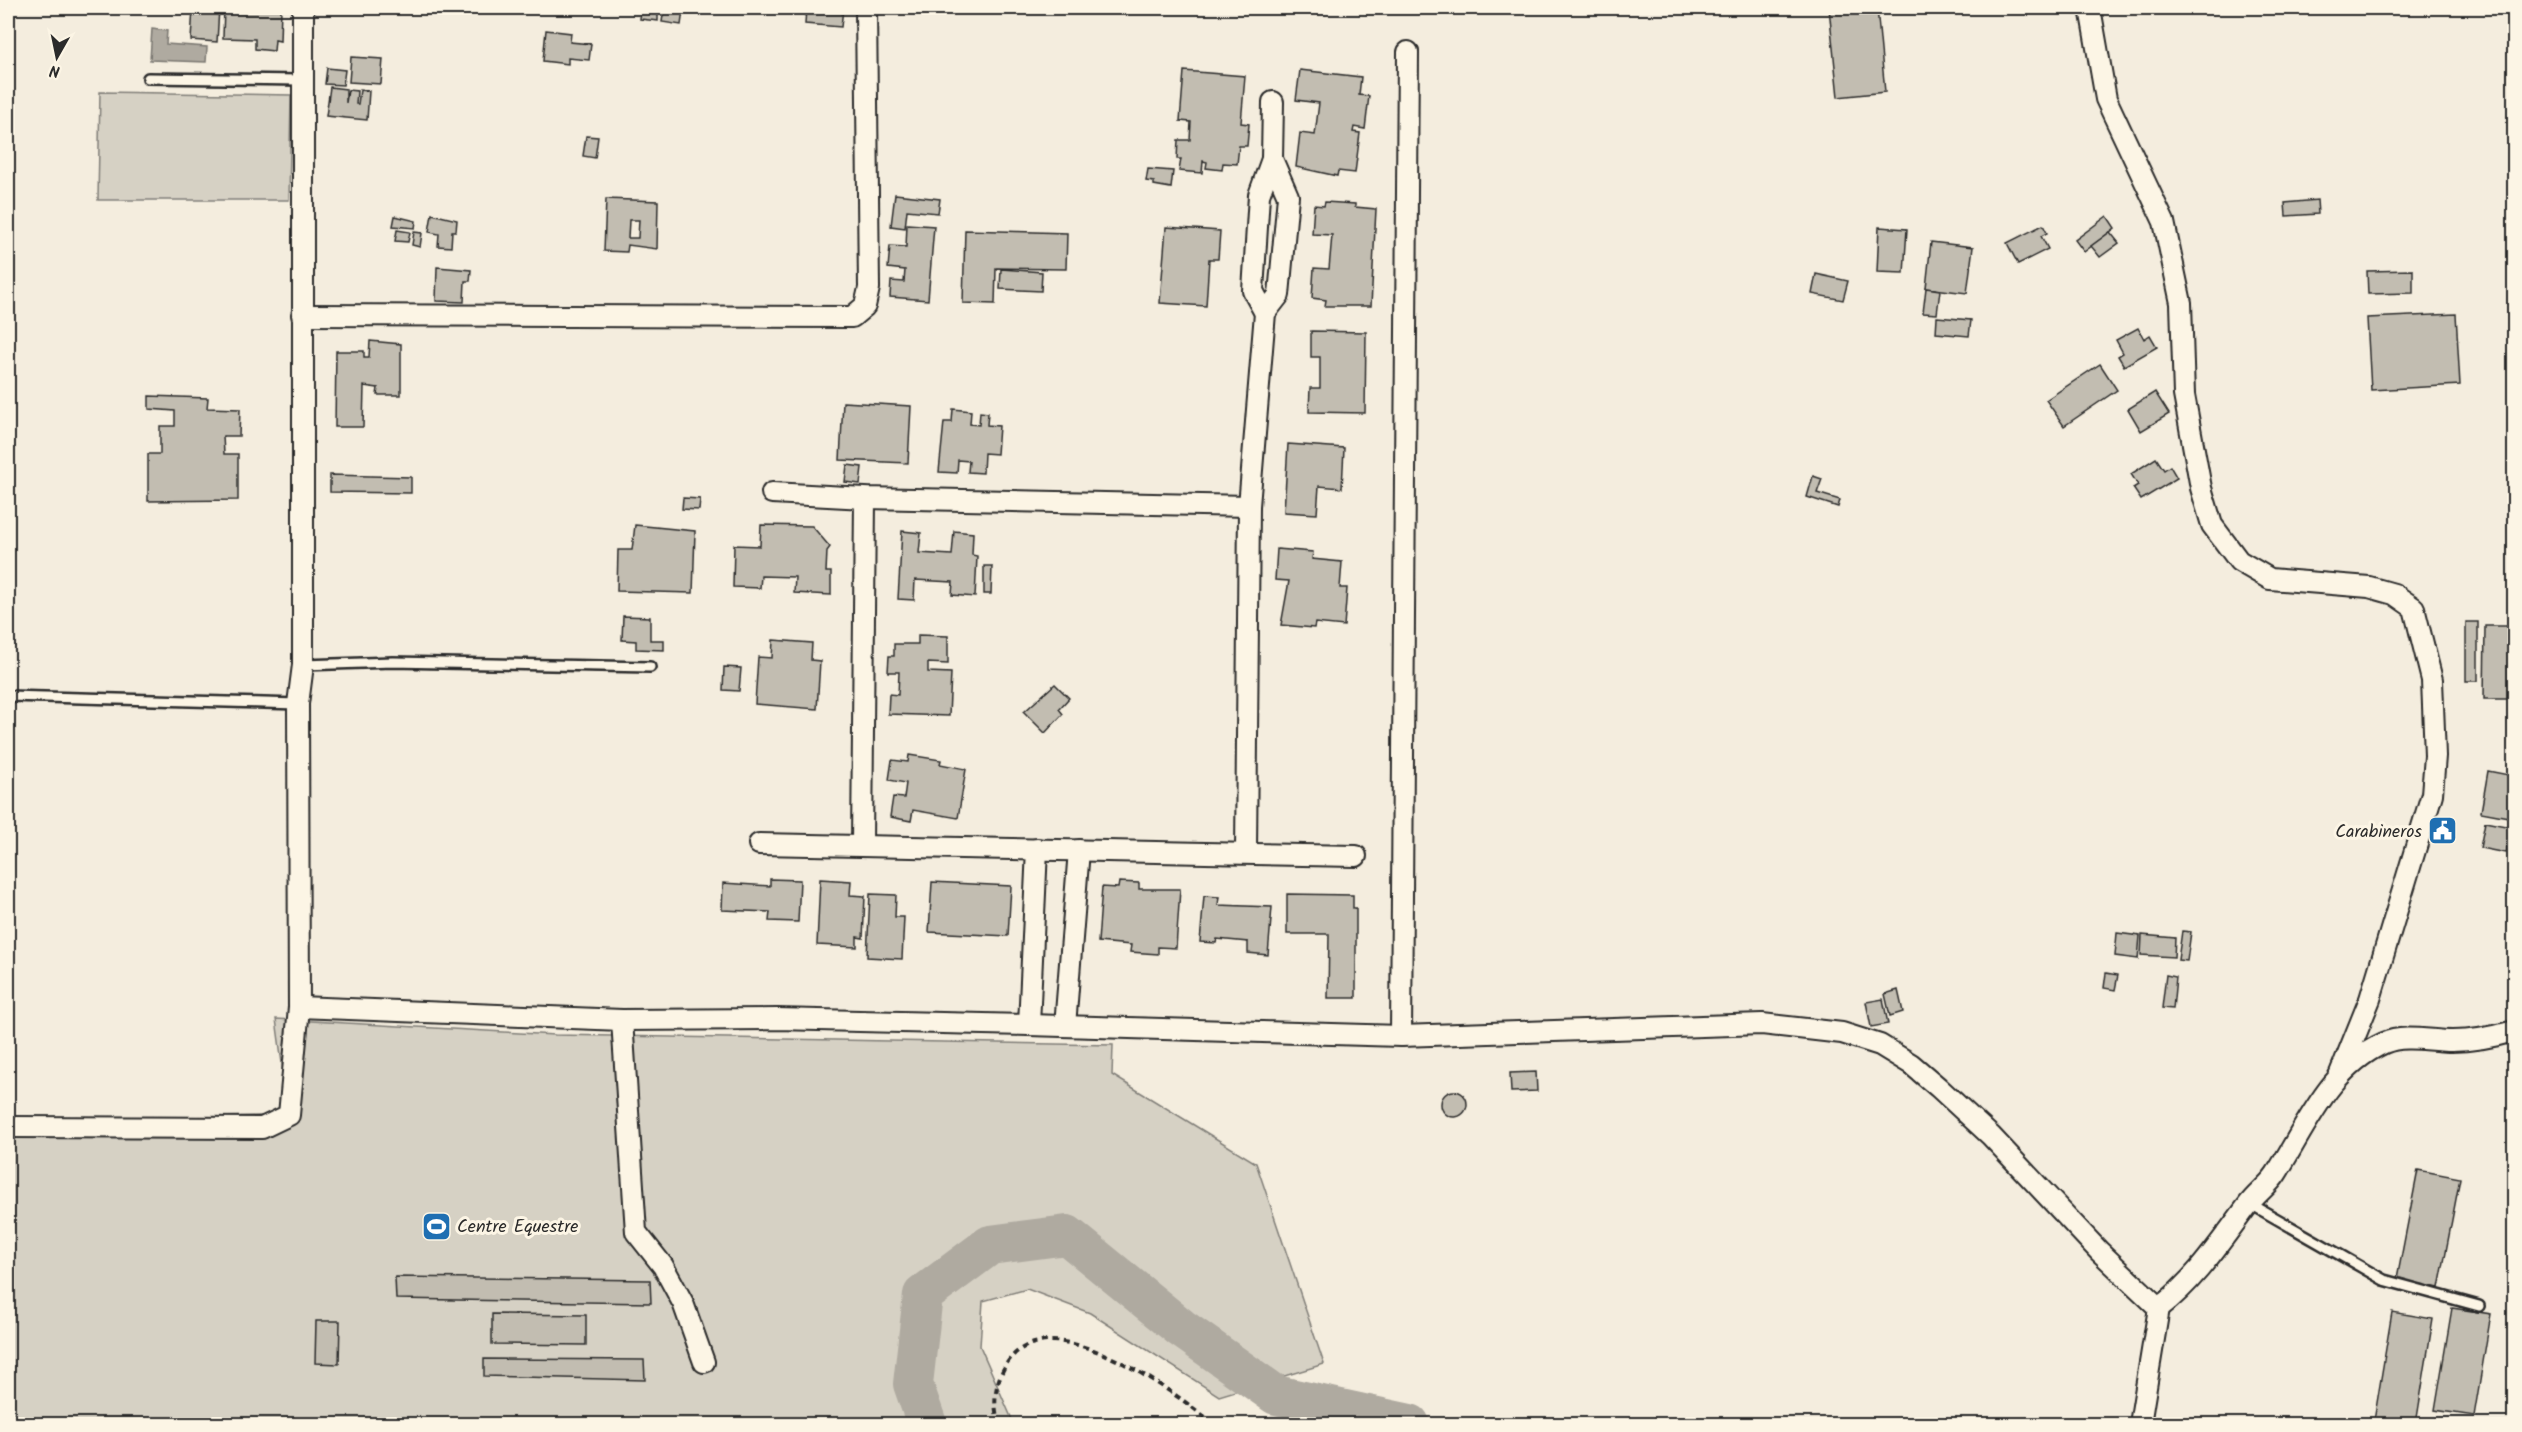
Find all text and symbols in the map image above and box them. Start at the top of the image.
north arrow [27,27,87,87]
text: N [48,57,62,83]
public building icon: Carabineros [2427,815,2459,847]
place label: Carabineros [2335,818,2422,847]
sports icon: Centre Equestre [420,1210,452,1242]
place label: Centre Equestre [457,1213,578,1242]

